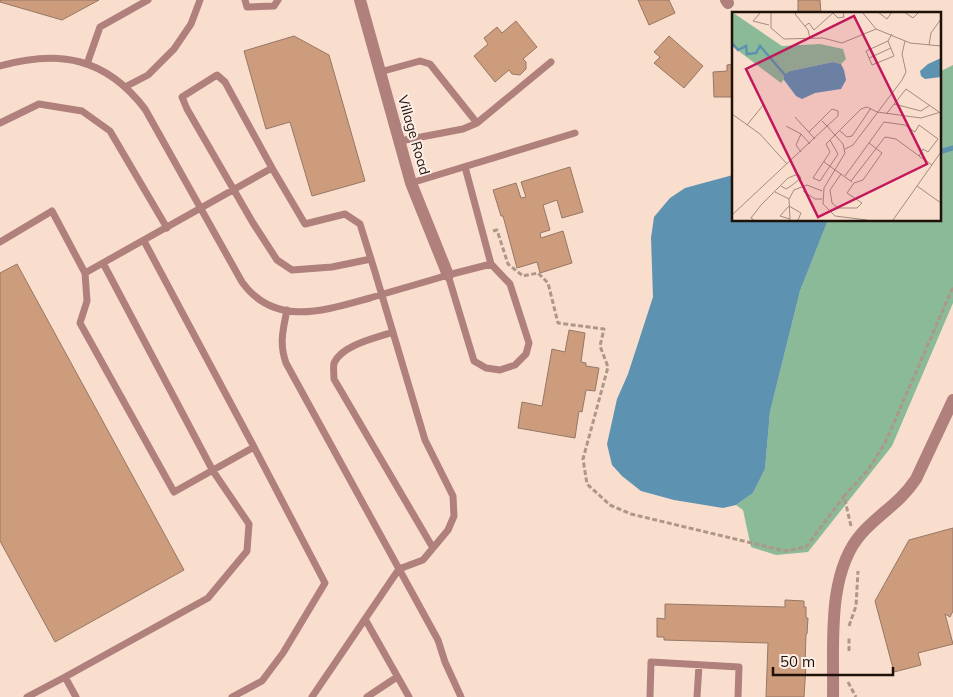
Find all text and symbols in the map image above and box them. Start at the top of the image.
inset map [732,12,940,221]
street label: Village Road [394,93,434,177]
scale bar [773,644,893,676]
text: 50 m [780,652,815,671]

